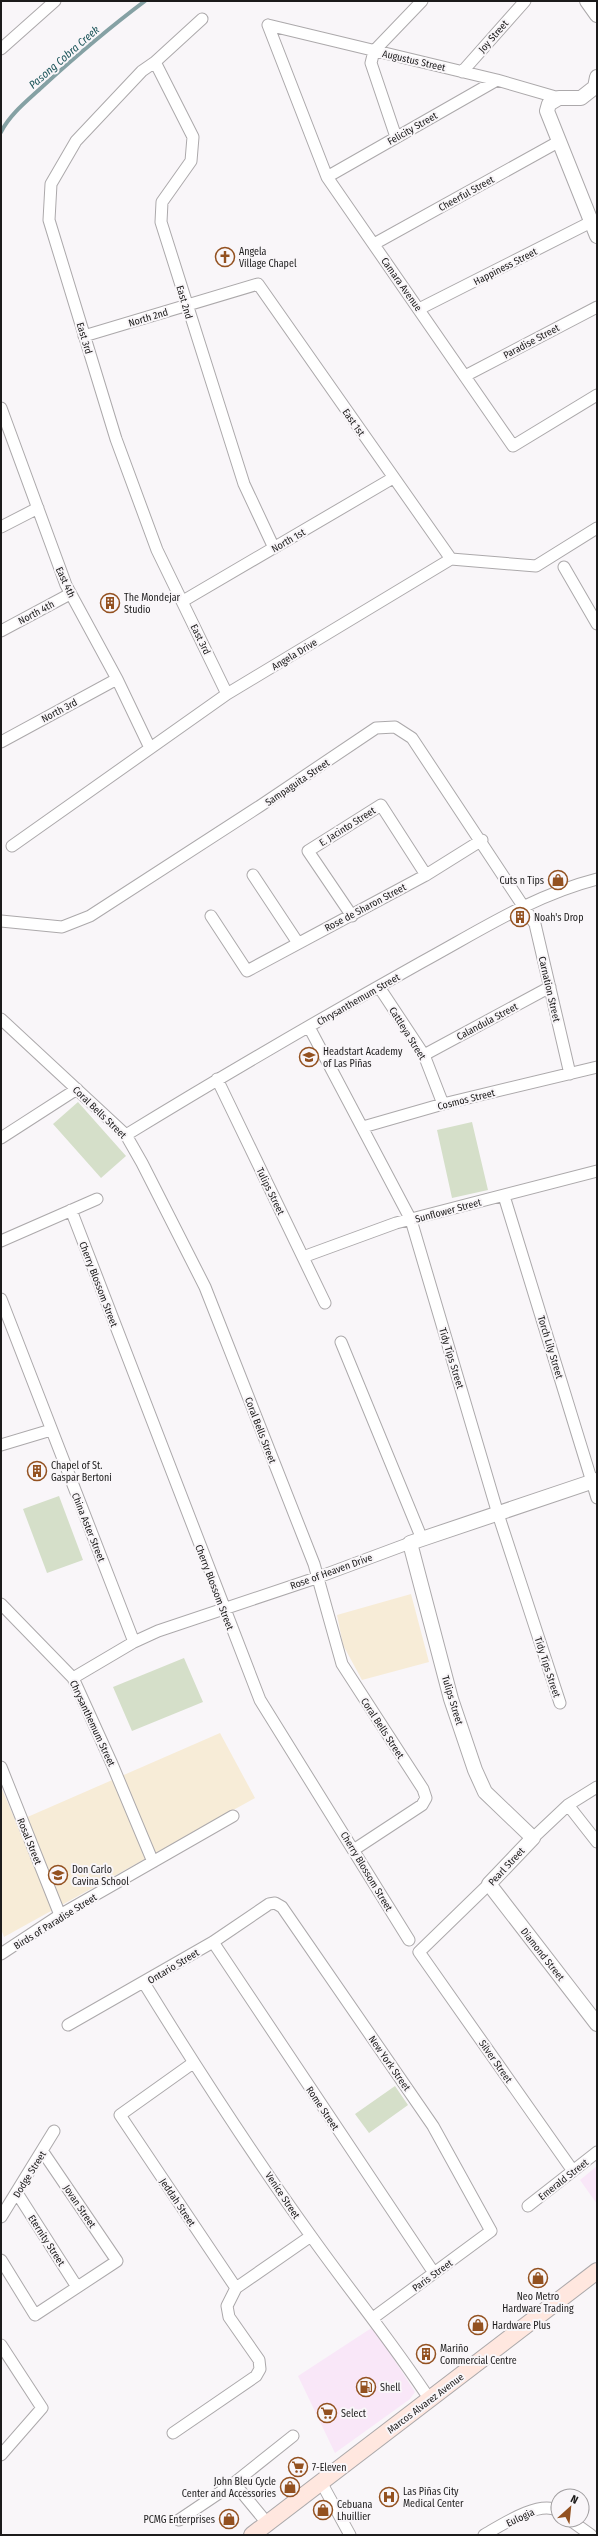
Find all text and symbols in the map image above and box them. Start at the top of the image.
street label: Joy Street [476,17,512,55]
water label: Pasong Cobra Creek [27,23,103,91]
street label: Augustus Street [381,48,447,74]
street label: Felicity Street [385,109,440,148]
street label: Cheerful Street [437,173,497,214]
street label: Happiness Street [472,245,540,288]
church icon: Angela Village Chapel [214,246,236,268]
place label: Angela Village Chapel [239,246,297,270]
street label: Camara Avenue [378,255,424,314]
street label: East 2nd [173,284,195,320]
street label: North 2nd [127,306,170,330]
street label: East 3rd [74,321,95,356]
street label: Paradise Street [501,322,562,362]
street label: East 1st [339,407,367,439]
street label: North 1st [269,526,308,555]
street label: East 4th [53,565,77,600]
building icon: The Mondejar Studio [99,592,121,614]
place label: The Mondejar Studio [124,592,181,616]
street label: North 4th [16,598,57,627]
street label: East 3rd [188,622,213,657]
street label: Angela Drive [270,637,320,673]
street label: North 3rd [40,696,79,725]
street label: Sampaguita Street [263,756,333,809]
street label: E. Jacinto Street [317,804,379,849]
shop icon: Cuts n Tips [547,869,569,891]
place label: Cuts n Tips [500,875,544,887]
street label: Rose de Sharon Street [323,881,409,934]
building icon: Noah's Drop [509,906,531,928]
place label: Noah's Drop [534,912,583,924]
street label: Carnation Street [536,955,563,1024]
street label: Chrysanthemum Street [315,971,403,1028]
street label: Calandula Street [455,1000,521,1043]
street label: Cattleya Street [386,1005,429,1063]
school or university icon: Headstart Academy of Las Piñas [298,1046,320,1068]
place label: Headstart Academy of Las Piñas [323,1046,403,1070]
street label: Coral Bells Street [70,1084,129,1142]
street label: Cosmos Street [436,1087,497,1113]
street label: Tulips Street [253,1166,287,1218]
street label: Sunflower Street [414,1196,483,1226]
street label: Cherry Blossom Street [76,1240,120,1329]
street label: Torch Lily Street [535,1314,566,1381]
street label: Tidy Tips Street [436,1326,466,1391]
street label: Coral Bells Street [242,1396,278,1466]
building icon: Chapel of St. Gaspar Bertoni [26,1460,48,1482]
place label: Chapel of St. Gaspar Bertoni [51,1460,112,1484]
street label: China Aster Street [69,1491,108,1564]
street label: Cherry Blossom Street [192,1543,236,1632]
street label: Rose of Heaven Drive [289,1551,374,1592]
street label: Tidy Tips Street [532,1635,563,1700]
street label: Tulips Street [439,1674,465,1727]
street label: Chrysanthemum Street [67,1679,118,1769]
street label: Coral Bells Street [358,1696,407,1762]
street label: Rosal Street [14,1816,44,1867]
street label: Cherry Blossom Street [338,1830,395,1914]
street label: Pearl Street [486,1845,528,1888]
school or university icon: Don Carlo Cavina School [47,1864,69,1886]
place label: Don Carlo Cavina School [72,1864,129,1888]
street label: Birds of Paradise Street [12,1891,100,1952]
street label: Diamond Street [518,1926,567,1984]
street label: Ontario Street [146,1946,202,1987]
street label: New York Street [366,2034,413,2094]
street label: Silver Street [476,2038,515,2086]
street label: Rome Street [303,2084,342,2133]
street label: Dodge Street [11,2148,49,2200]
street label: Emerald Street [536,2156,592,2203]
street label: Venice Street [262,2170,303,2222]
street label: Jeddah Street [157,2176,198,2230]
street label: Jovan Street [60,2183,98,2231]
street label: Eternity Street [25,2213,68,2269]
street label: Paris Street [410,2257,456,2294]
shop icon: Neo Metro Hardware Trading [527,2267,549,2289]
place label: Neo Metro Hardware Trading [502,2291,574,2315]
shop icon: Hardware Plus [467,2314,489,2336]
place label: Hardware Plus [492,2320,551,2332]
building icon: Mariño Commercial Centre [415,2343,437,2365]
place label: Mariño Commercial Centre [440,2343,517,2367]
street label: Marcos Alvarez Avenue [385,2371,466,2436]
fuel station icon: Shell [355,2376,377,2398]
place label: Shell [380,2382,401,2394]
supermarket icon: Select [316,2402,338,2424]
place label: Select [341,2408,367,2420]
supermarket icon: 7-Eleven [287,2456,309,2478]
place label: 7-Eleven [312,2462,346,2474]
place label: John Bleu Cycle Center and Accessories [182,2476,276,2500]
shop icon: John Bleu Cycle Center and Accessories [279,2476,301,2498]
hospital icon: Las Piñas City Medical Center [378,2486,400,2508]
place label: Las Piñas City Medical Center [403,2486,464,2510]
north arrow [550,2488,590,2528]
text: N [568,2492,580,2507]
shop icon: Cebuana Lhuillier [312,2499,334,2521]
place label: Cebuana Lhuillier [337,2499,373,2523]
street label: Eulogia [504,2506,537,2530]
shop icon: PCMG Enterprises [218,2508,240,2530]
place label: PCMG Enterprises [143,2514,215,2526]

